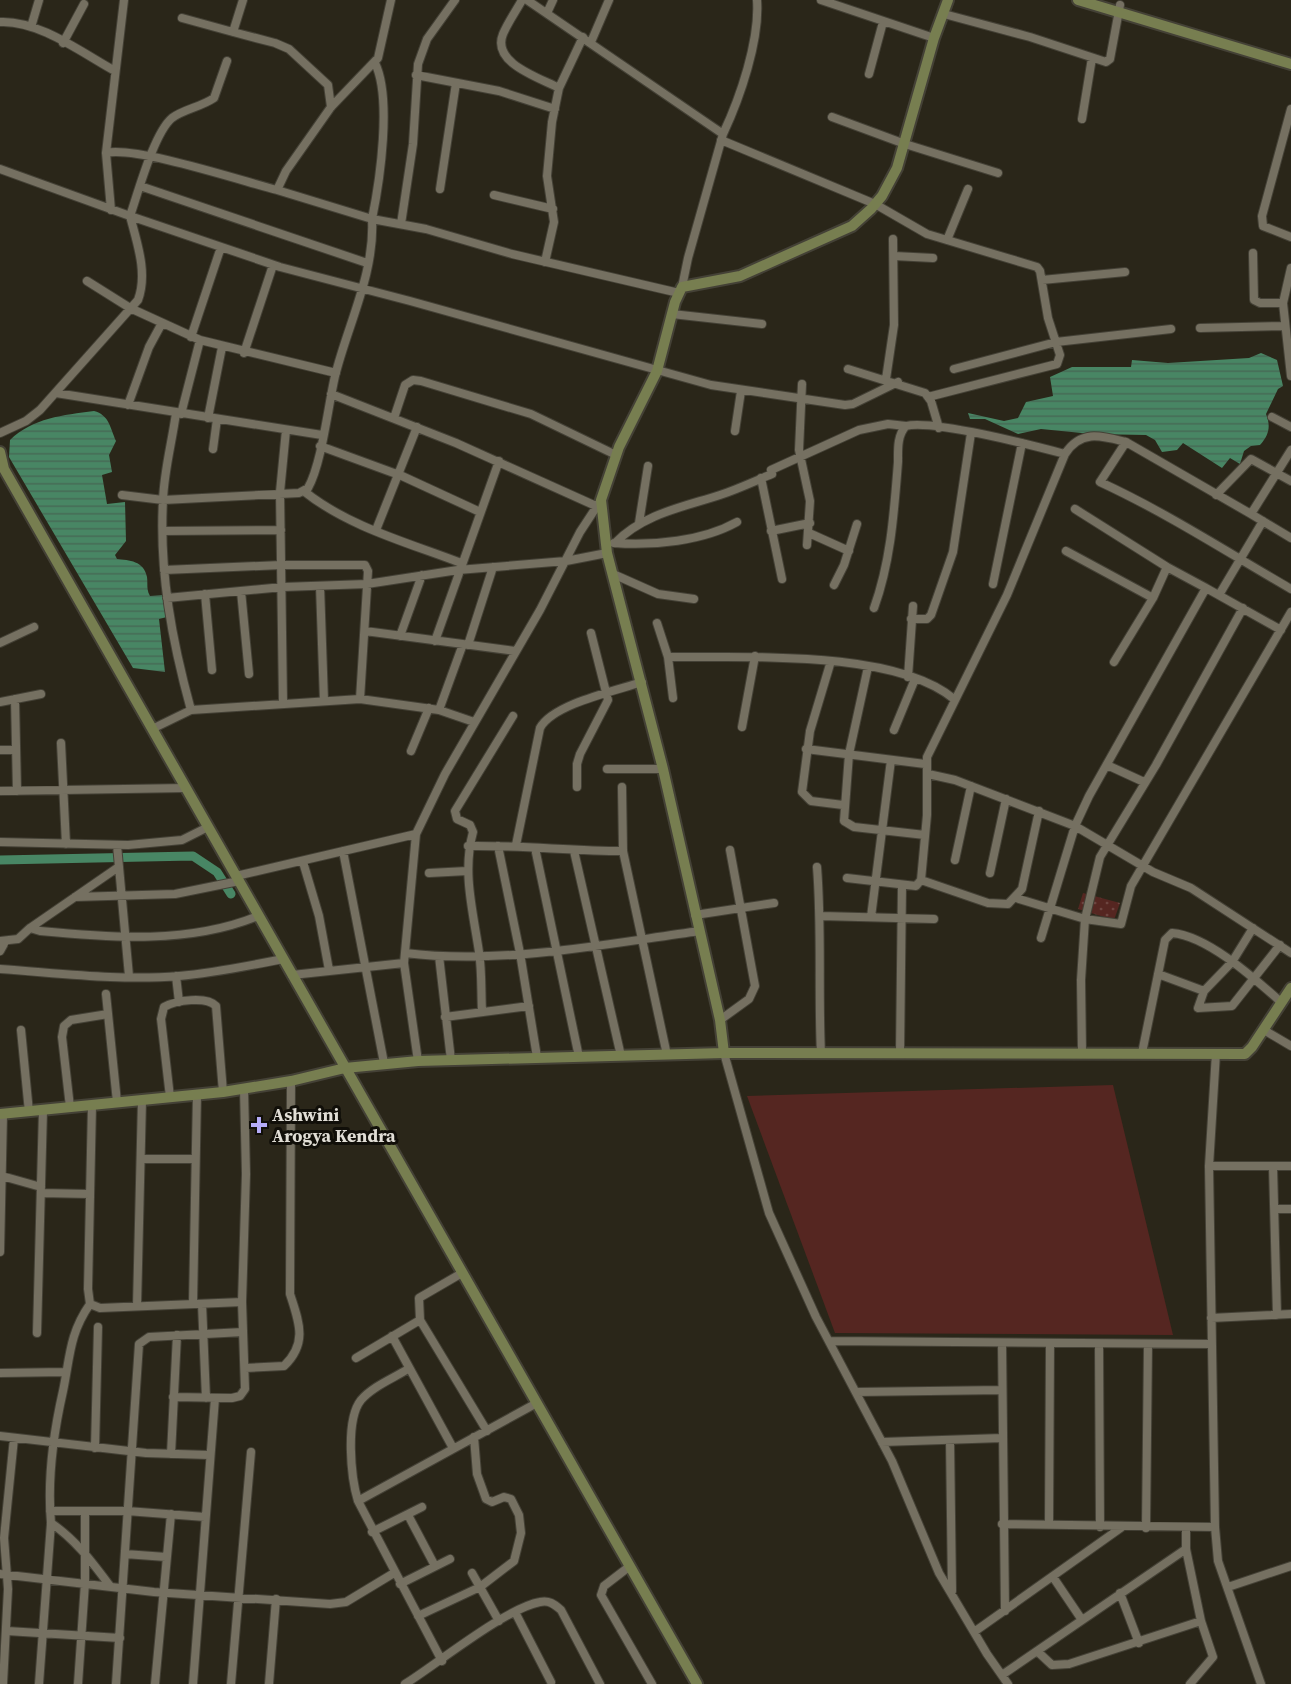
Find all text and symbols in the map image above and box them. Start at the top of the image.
place label: Ashwini Arogya Kendra [272,1102,396,1148]
marker: Ashwini Arogya Kendra [250,1116,268,1134]

